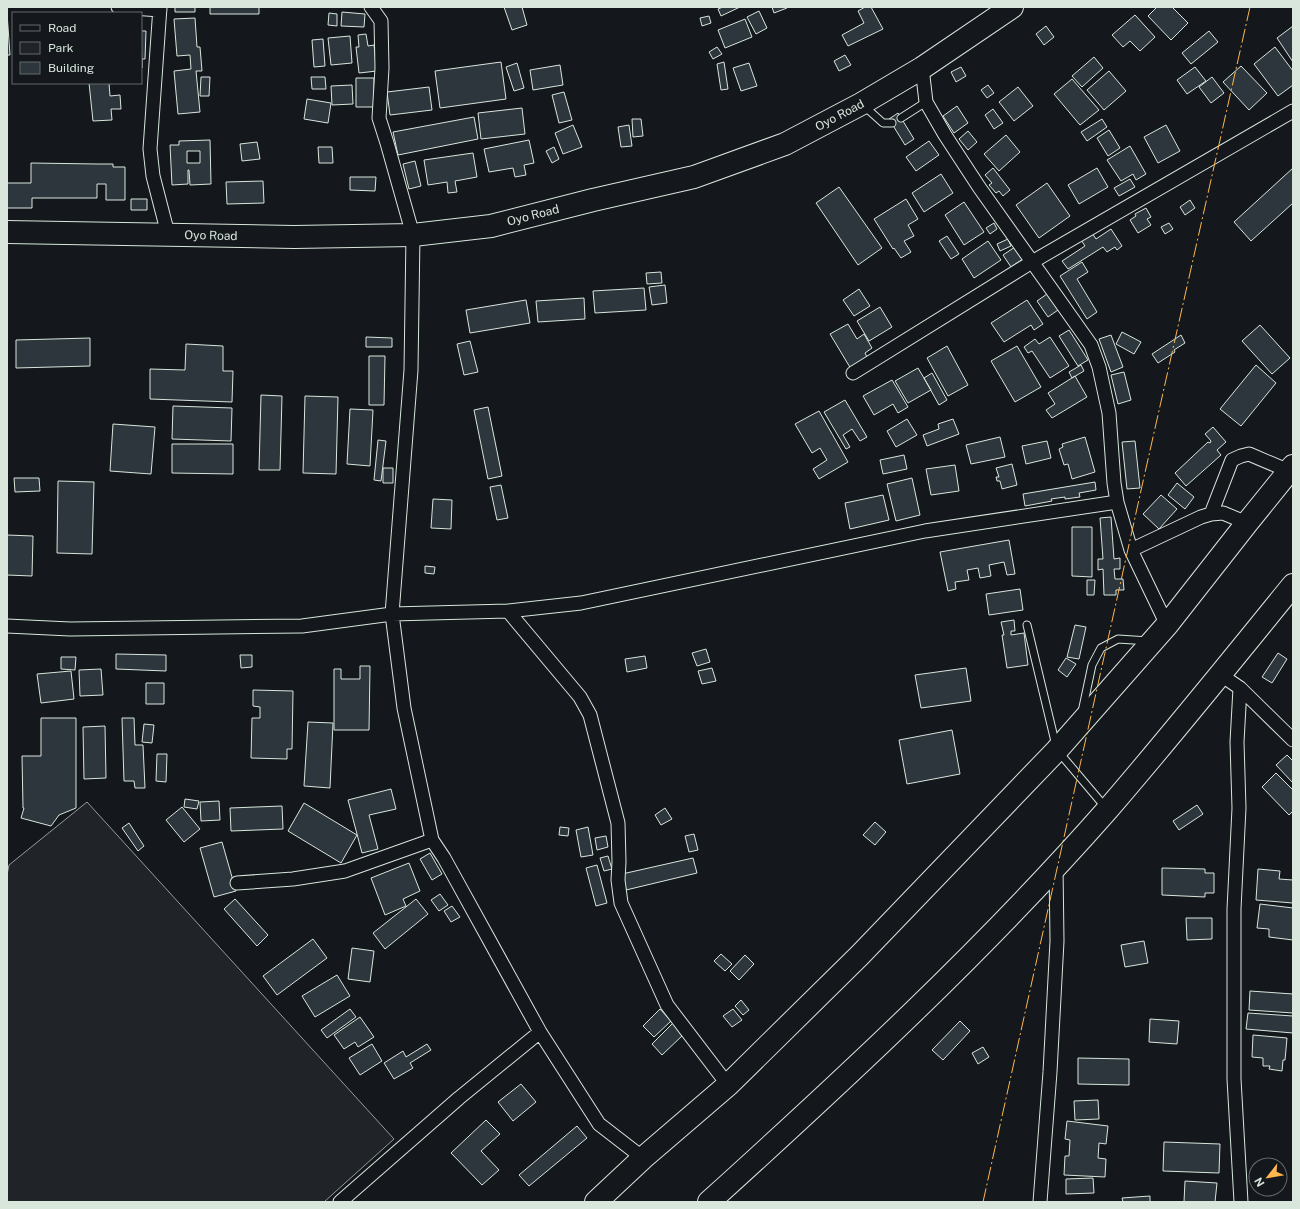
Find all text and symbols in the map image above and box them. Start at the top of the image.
legend [12,12,142,84]
text: Road [48,21,76,35]
text: Park [48,41,74,55]
text: Building [48,61,94,75]
street label: Oyo Road [813,97,866,134]
street label: Oyo Road [506,202,561,229]
street label: Oyo Road [184,228,238,243]
north arrow [1248,1157,1288,1197]
text: N [1252,1175,1267,1189]

